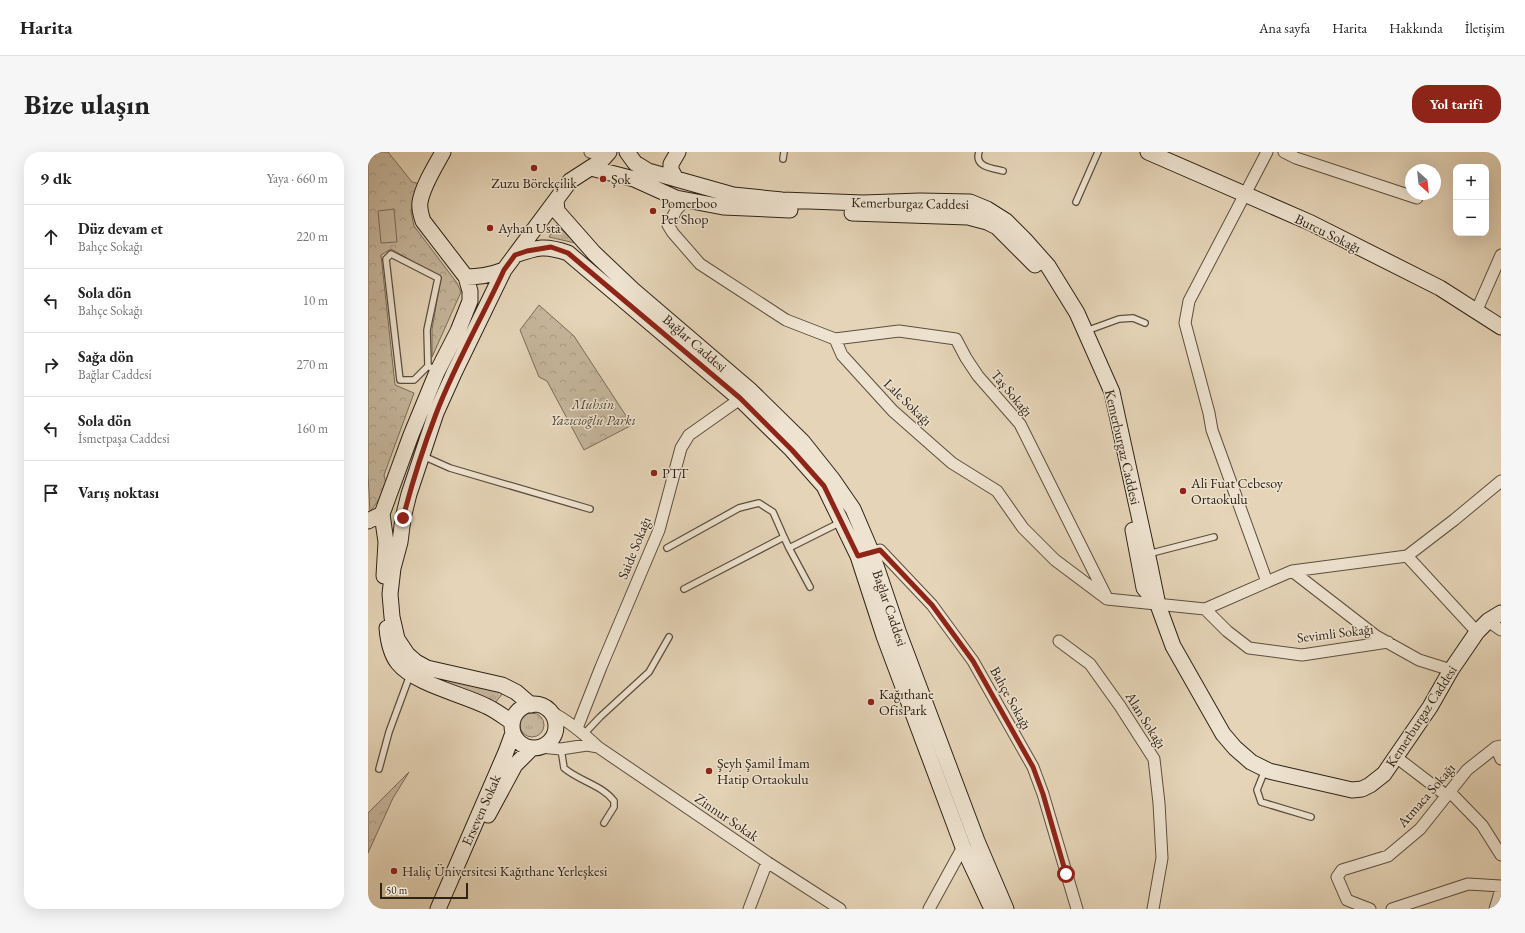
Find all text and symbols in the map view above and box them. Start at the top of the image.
text: Harita [20,15,72,40]
text: Ana sayfa [1259,19,1310,37]
text: Harita [1332,19,1367,37]
text: Hakkında [1389,19,1443,37]
text: İletişim [1465,19,1505,37]
button: Yol tarifi [1412,85,1501,123]
text: Bize ulaşın [24,86,150,122]
marker: Zuzu Börekçilik [529,163,539,173]
north arrow [1405,164,1441,200]
map controls [1453,164,1489,236]
button: + [1453,164,1489,200]
text: 9 dk [40,167,72,189]
text: Yaya · 660 m [267,170,328,187]
place label: Şok [611,170,631,188]
place label: Zuzu Börekçilik [491,174,577,192]
marker: Şok [598,174,608,184]
street label: Kemerburgaz Caddesi [851,193,970,213]
place label: Pomerboo Pet Shop [661,194,717,228]
button: − [1453,200,1489,236]
marker: Pomerboo Pet Shop [648,206,658,216]
street label: Burcu Sokağı [1292,209,1364,257]
text: Düz devam et [78,219,163,238]
place label: Ayhan Usta [497,219,561,237]
marker: Ayhan Usta [485,223,495,233]
icon: ahead [40,226,62,248]
text: 220 m [297,228,328,245]
text: Bahçe Sokağı [78,238,143,255]
text: Sola dön [78,283,131,302]
icon: left [40,290,62,312]
text: 10 m [303,292,328,309]
text: Bahçe Sokağı [78,302,143,319]
street label: Bağlar Caddesi [659,310,731,376]
text: Sağa dön [78,347,134,366]
icon: right [40,354,62,376]
text: 270 m [297,356,328,373]
text: Bağlar Caddesi [78,366,152,383]
street label: Taş Sokağı [987,366,1037,421]
street label: Lale Sokağı [880,375,936,430]
street label: Kemerburgaz Caddesi [1101,388,1145,507]
park label: Muhsin Yazıcıoğlu Parkı [550,395,636,429]
text: Sola dön [78,411,131,430]
icon: left [40,418,62,440]
text: 160 m [297,420,328,437]
text: İsmetpaşa Caddesi [78,430,170,447]
place label: PTT [662,464,689,482]
marker: PTT [649,468,659,478]
place label: Ali Fuat Cebesoy Ortaokulu [1190,474,1284,508]
icon: arrive [40,482,62,504]
text: Varış noktası [78,483,159,502]
marker: Ali Fuat Cebesoy Ortaokulu [1178,486,1188,496]
route end [394,509,412,527]
street label: Saide Sokağı [613,514,655,582]
street label: Bağlar Caddesi [869,568,912,649]
street label: Sevimli Sokağı [1296,619,1375,647]
street label: Kemerburgaz Caddesi [1381,661,1461,770]
street label: Bahçe Sokağı [986,663,1036,733]
place label: Kağıthane OfisPark [879,685,934,719]
street label: Alan Sokağı [1121,687,1171,752]
marker: Kağıthane OfisPark [866,697,876,707]
place label: Şeyh Şamil İmam Hatip Ortaokulu [717,754,810,788]
street label: Atmaca Sokağı [1393,759,1459,832]
marker: Şeyh Şamil İmam Hatip Ortaokulu [704,766,714,776]
street label: Erseven Sokak [457,771,505,848]
street label: Zinnur Sokak [692,789,763,845]
place label: Haliç Üniversitesi Kağıthane Yerleşkesi [402,862,608,880]
route start [1057,865,1075,883]
marker: Haliç Üniversitesi Kağıthane Yerleşkesi [389,866,399,876]
scale bar [380,881,468,900]
text: 50 m [386,883,407,897]

